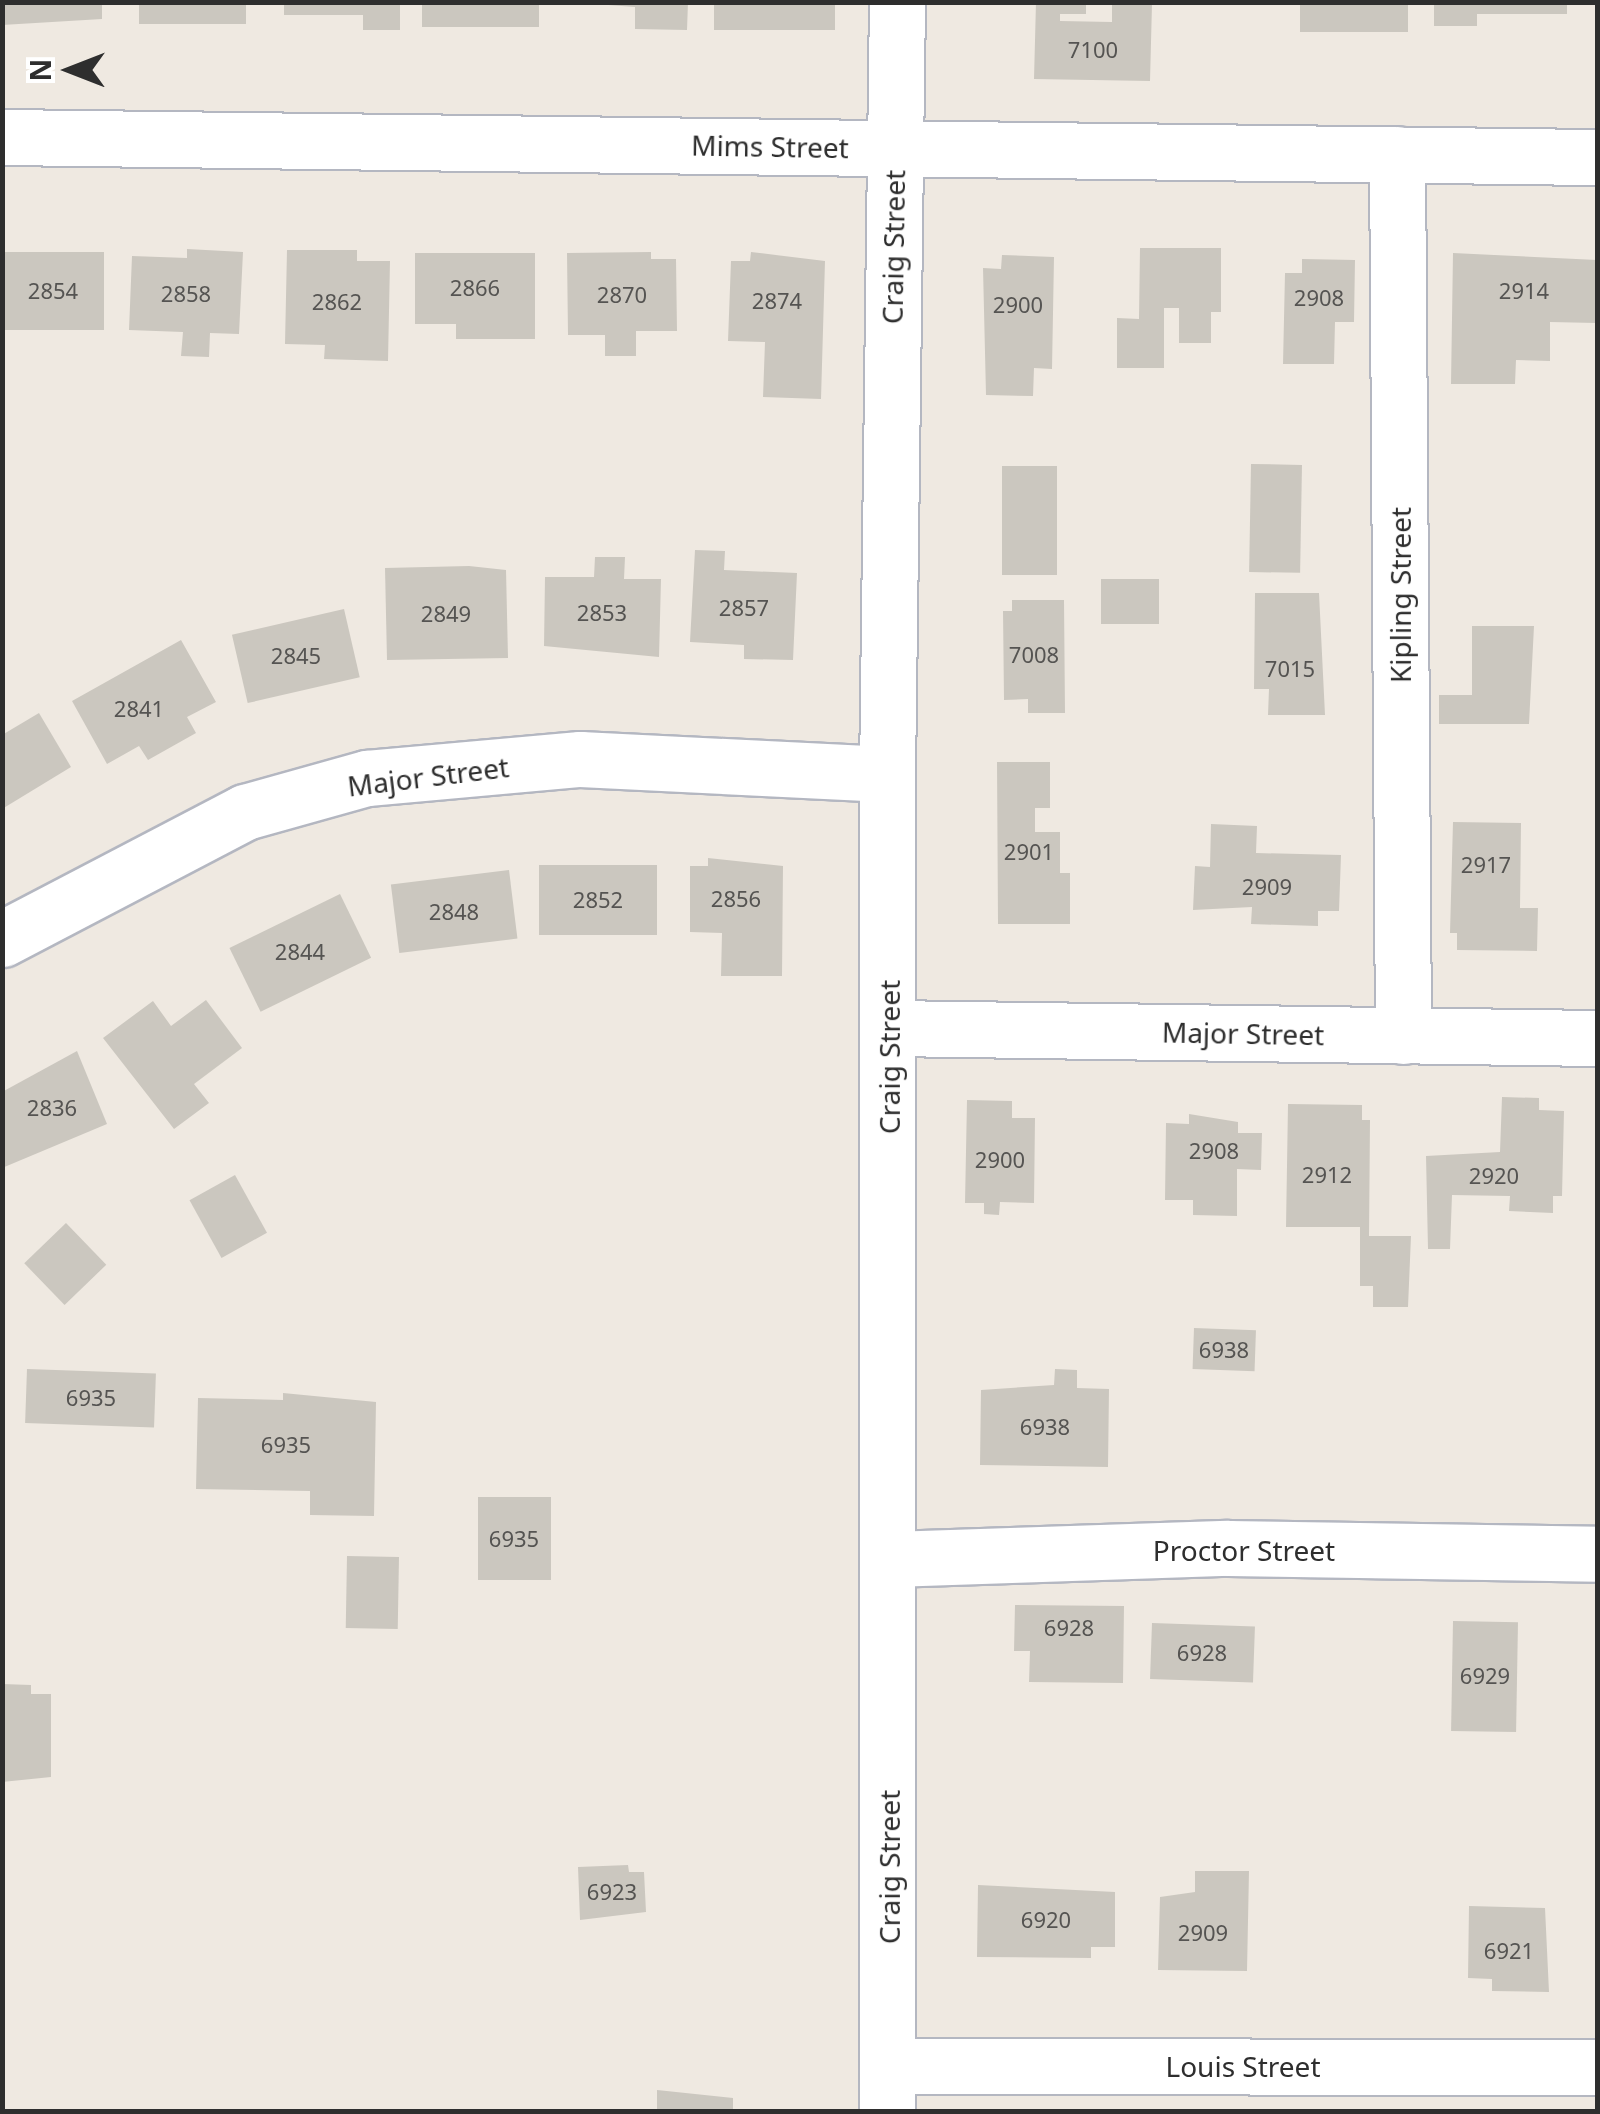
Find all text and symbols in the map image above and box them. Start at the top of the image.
north arrow [20,20,120,120]
house number: 7100 [1068,37,1118,63]
text: N [21,59,59,81]
street label: Mims Street [691,128,849,164]
street label: Craig Street [875,170,911,324]
house number: 2866 [450,275,500,301]
house number: 2854 [28,278,78,304]
house number: 2914 [1499,278,1549,304]
house number: 2858 [161,281,211,307]
house number: 2870 [597,282,647,308]
house number: 2908 [1294,285,1344,311]
house number: 2874 [752,288,802,314]
house number: 2862 [312,289,362,315]
house number: 2900 [993,292,1043,318]
street label: Kipling Street [1383,507,1417,683]
house number: 2857 [719,595,769,621]
house number: 2853 [577,600,627,626]
house number: 2849 [421,601,471,627]
house number: 7008 [1009,642,1059,668]
house number: 2845 [271,643,321,669]
house number: 7015 [1265,656,1315,682]
house number: 2841 [114,696,164,722]
street label: Major Street [345,749,511,803]
house number: 2901 [1004,839,1054,865]
house number: 2917 [1461,852,1511,878]
house number: 2909 [1242,874,1292,900]
house number: 2856 [711,886,761,912]
house number: 2852 [573,887,623,913]
house number: 2848 [429,899,479,925]
house number: 2844 [275,939,325,965]
street label: Craig Street [872,980,906,1134]
street label: Major Street [1162,1015,1324,1051]
house number: 2836 [27,1095,77,1121]
house number: 2908 [1189,1138,1239,1164]
house number: 2900 [975,1147,1025,1173]
house number: 2912 [1302,1162,1352,1188]
house number: 2920 [1469,1163,1519,1189]
house number: 6938 [1199,1337,1249,1363]
house number: 6935 [66,1385,116,1411]
house number: 6938 [1020,1414,1070,1440]
house number: 6935 [261,1432,311,1458]
house number: 6935 [489,1526,539,1552]
street label: Proctor Street [1153,1533,1335,1567]
house number: 6928 [1044,1615,1094,1641]
house number: 6928 [1177,1640,1227,1666]
house number: 6929 [1460,1663,1510,1689]
street label: Craig Street [872,1790,906,1944]
house number: 6923 [587,1879,637,1905]
house number: 6920 [1021,1907,1071,1933]
house number: 2909 [1178,1920,1228,1946]
house number: 6921 [1484,1938,1534,1964]
street label: Louis Street [1165,2049,1321,2083]

